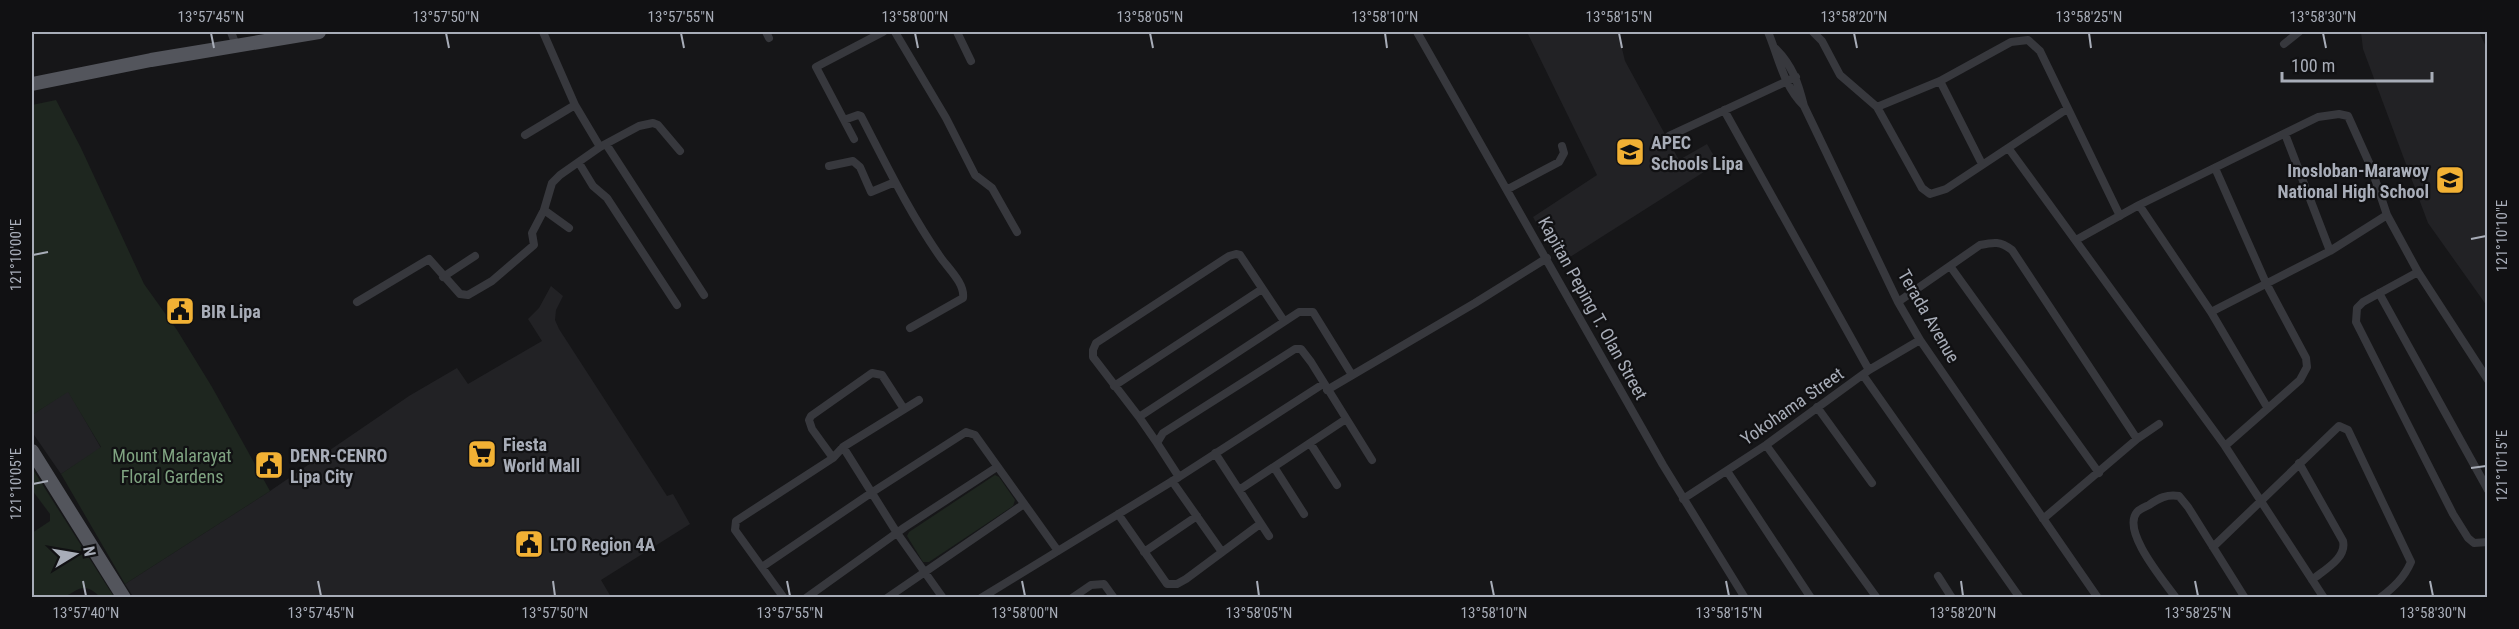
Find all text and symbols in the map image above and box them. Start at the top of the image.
text: 13°57'45"N [178,8,244,26]
text: 13°57'50"N [413,8,479,26]
text: 13°57'55"N [648,8,714,26]
text: 13°58'00"N [882,8,948,26]
text: 13°58'05"N [1117,8,1183,26]
text: 13°58'10"N [1352,8,1418,26]
text: 13°58'15"N [1586,8,1652,26]
text: 13°58'20"N [1821,8,1887,26]
text: 13°58'25"N [2056,8,2122,26]
text: 13°58'30"N [2290,8,2356,26]
scale bar [2282,45,2432,83]
text: 100 m [2291,55,2335,76]
place label: APEC Schools Lipa [1651,132,1743,174]
school or university icon: APEC Schools Lipa [1614,136,1646,168]
place label: Inosloban-Marawoy National High School [2278,160,2429,202]
school or university icon: Inosloban-Marawoy National High School [2434,164,2466,196]
text: 121°10'10"E [2493,200,2511,272]
street label: Kapitan Peping T. Olan Street [1534,213,1652,403]
text: 121°10'00"E [7,219,25,291]
street label: Terada Avenue [1894,266,1964,366]
public building icon: BIR Lipa [164,295,196,327]
place label: BIR Lipa [201,301,261,322]
street label: Yokohama Street [1736,363,1848,449]
text: 121°10'15"E [2493,430,2511,502]
place label: Fiesta World Mall [503,434,580,476]
supermarket icon: Fiesta World Mall [466,438,498,470]
park label: Mount Malarayat Floral Gardens [112,445,232,487]
place label: DENR-CENRO Lipa City [290,445,388,487]
text: 121°10'05"E [7,448,25,520]
public building icon: DENR-CENRO Lipa City [253,449,285,481]
north arrow [45,524,105,584]
public building icon: LTO Region 4A [513,528,545,560]
place label: LTO Region 4A [550,534,656,555]
text: N [79,545,99,558]
text: 13°57'40"N [53,604,119,622]
text: 13°57'45"N [288,604,354,622]
text: 13°57'50"N [522,604,588,622]
text: 13°57'55"N [757,604,823,622]
text: 13°58'00"N [992,604,1058,622]
text: 13°58'05"N [1226,604,1292,622]
text: 13°58'10"N [1461,604,1527,622]
text: 13°58'15"N [1696,604,1762,622]
text: 13°58'20"N [1930,604,1996,622]
text: 13°58'25"N [2165,604,2231,622]
text: 13°58'30"N [2400,604,2466,622]

